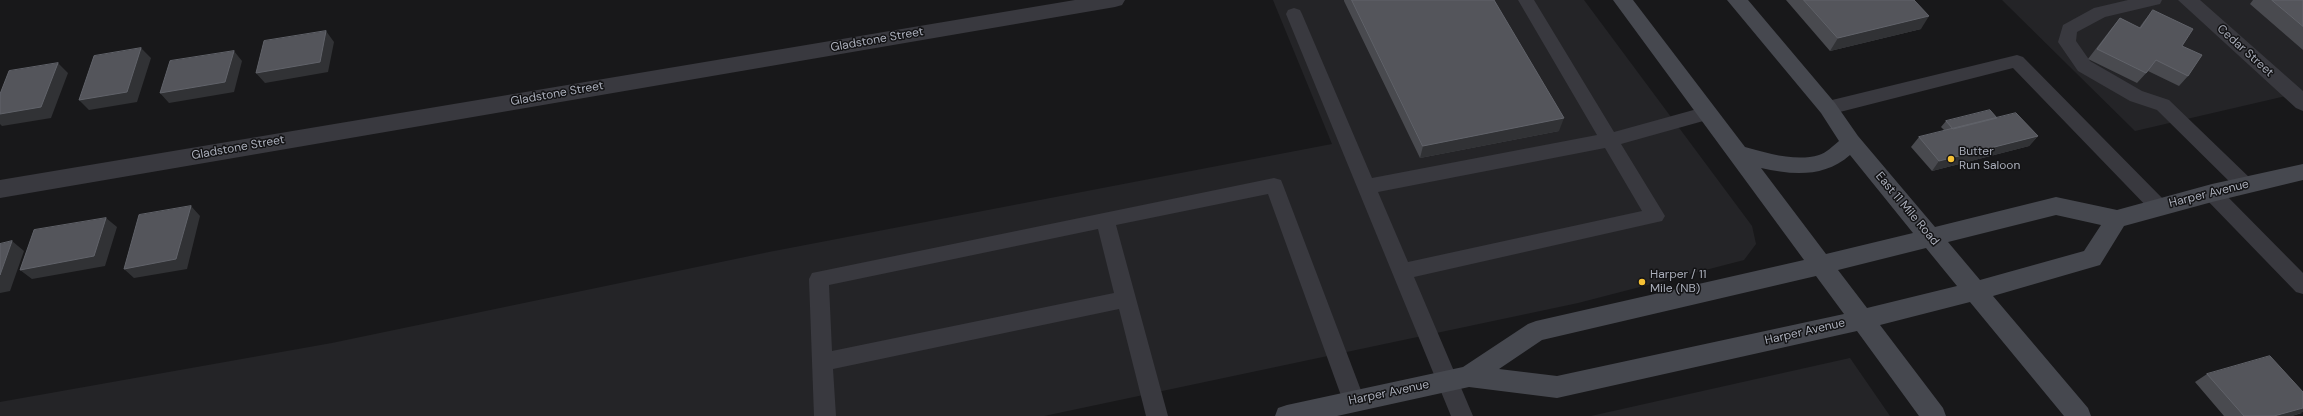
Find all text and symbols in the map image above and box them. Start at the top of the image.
street label: Cedar Street [2214,22,2276,80]
street label: Gladstone Street [829,25,925,55]
street label: Gladstone Street [509,79,605,109]
street label: Gladstone Street [190,133,286,163]
place label: Butter Run Saloon [1959,145,2020,173]
marker: Butter Run Saloon [1946,154,1956,164]
street label: East 11 Mile Road [1872,169,1942,249]
street label: Harper Avenue [2168,177,2250,211]
place label: Harper / 11 Mile (NB) [1650,268,1706,296]
marker: Harper / 11 Mile (NB) [1637,277,1647,287]
street label: Harper Avenue [1763,316,1847,348]
street label: Harper Avenue [1347,377,1431,409]

